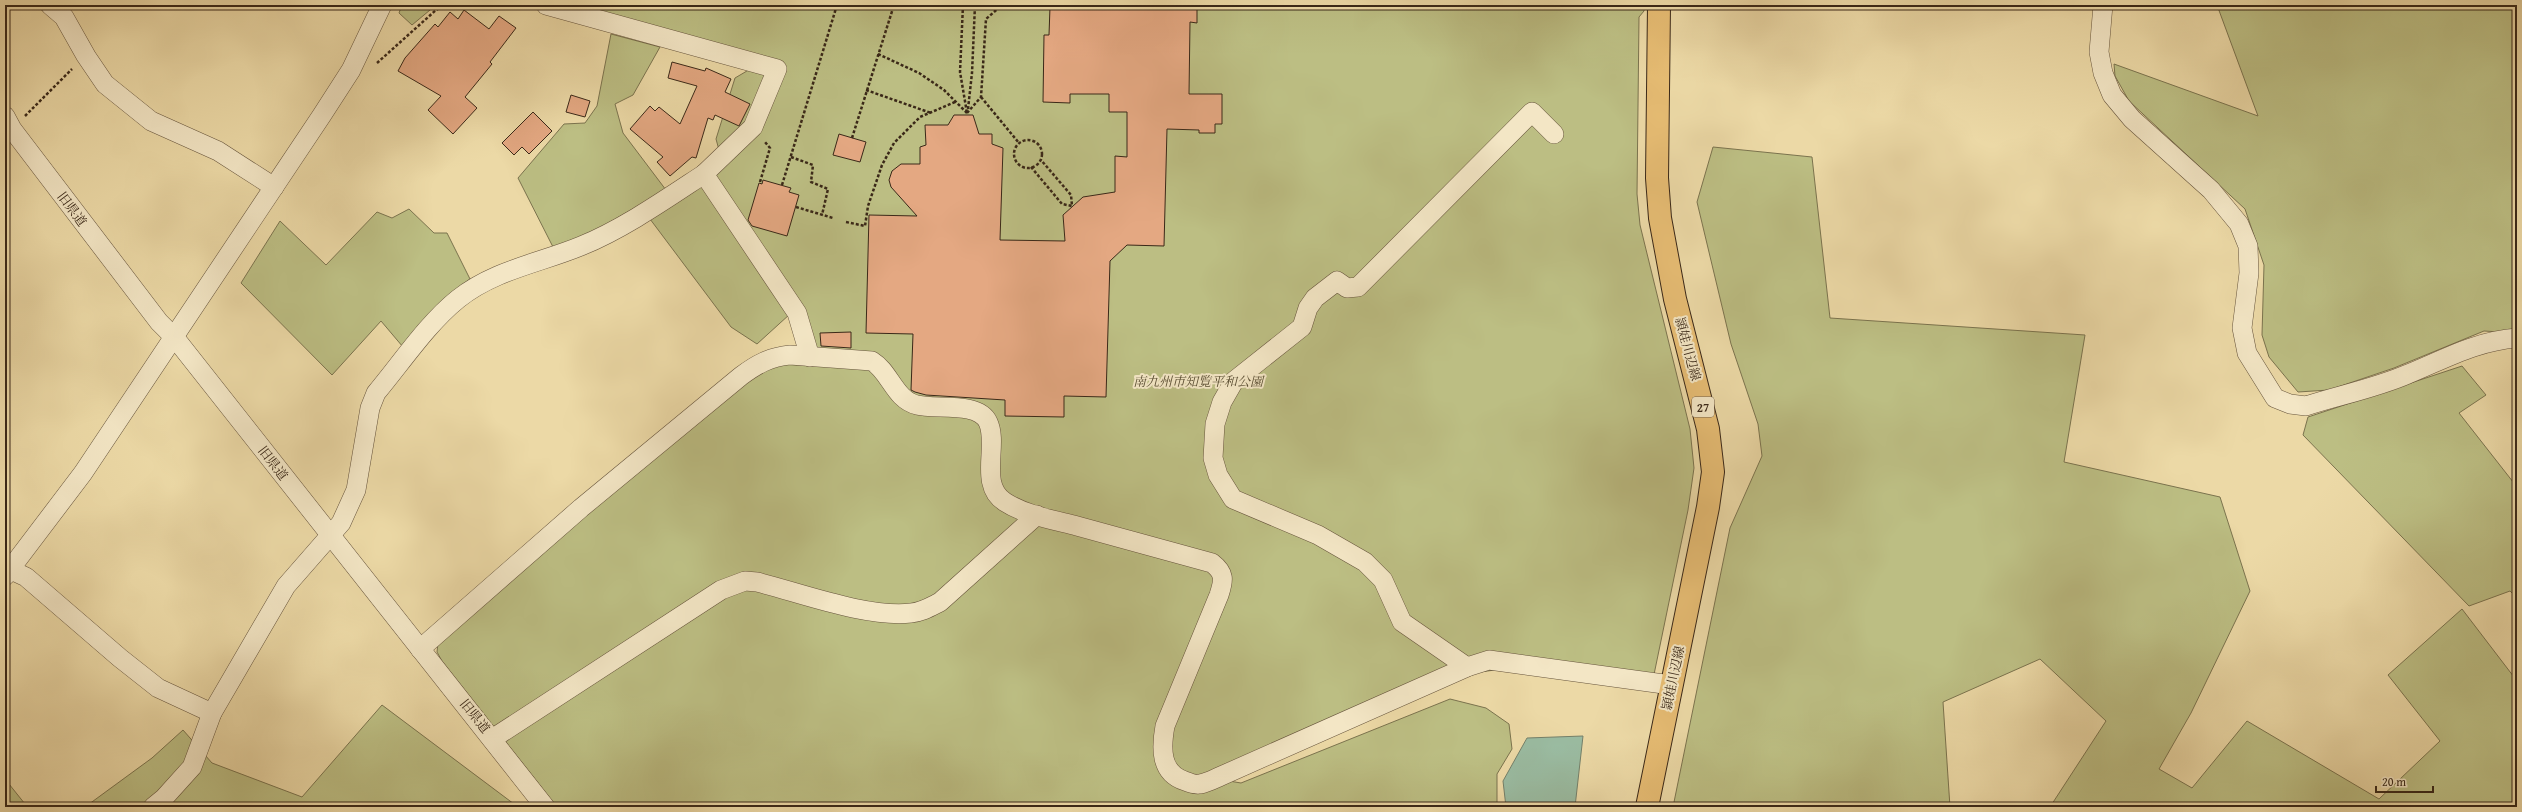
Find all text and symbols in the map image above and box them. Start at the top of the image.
street label: 旧県道 [53,188,91,230]
street label: 頴娃川辺線 [1670,315,1706,383]
park label: 南九州市知覧平和公園 [1133,372,1265,391]
road number: 27 [1692,397,1714,417]
street label: 旧県道 [254,442,292,484]
street label: 頴娃川辺線 [1657,644,1689,712]
street label: 旧県道 [455,695,495,737]
scale bar [2376,768,2433,794]
text: 20 m [2382,773,2406,790]

